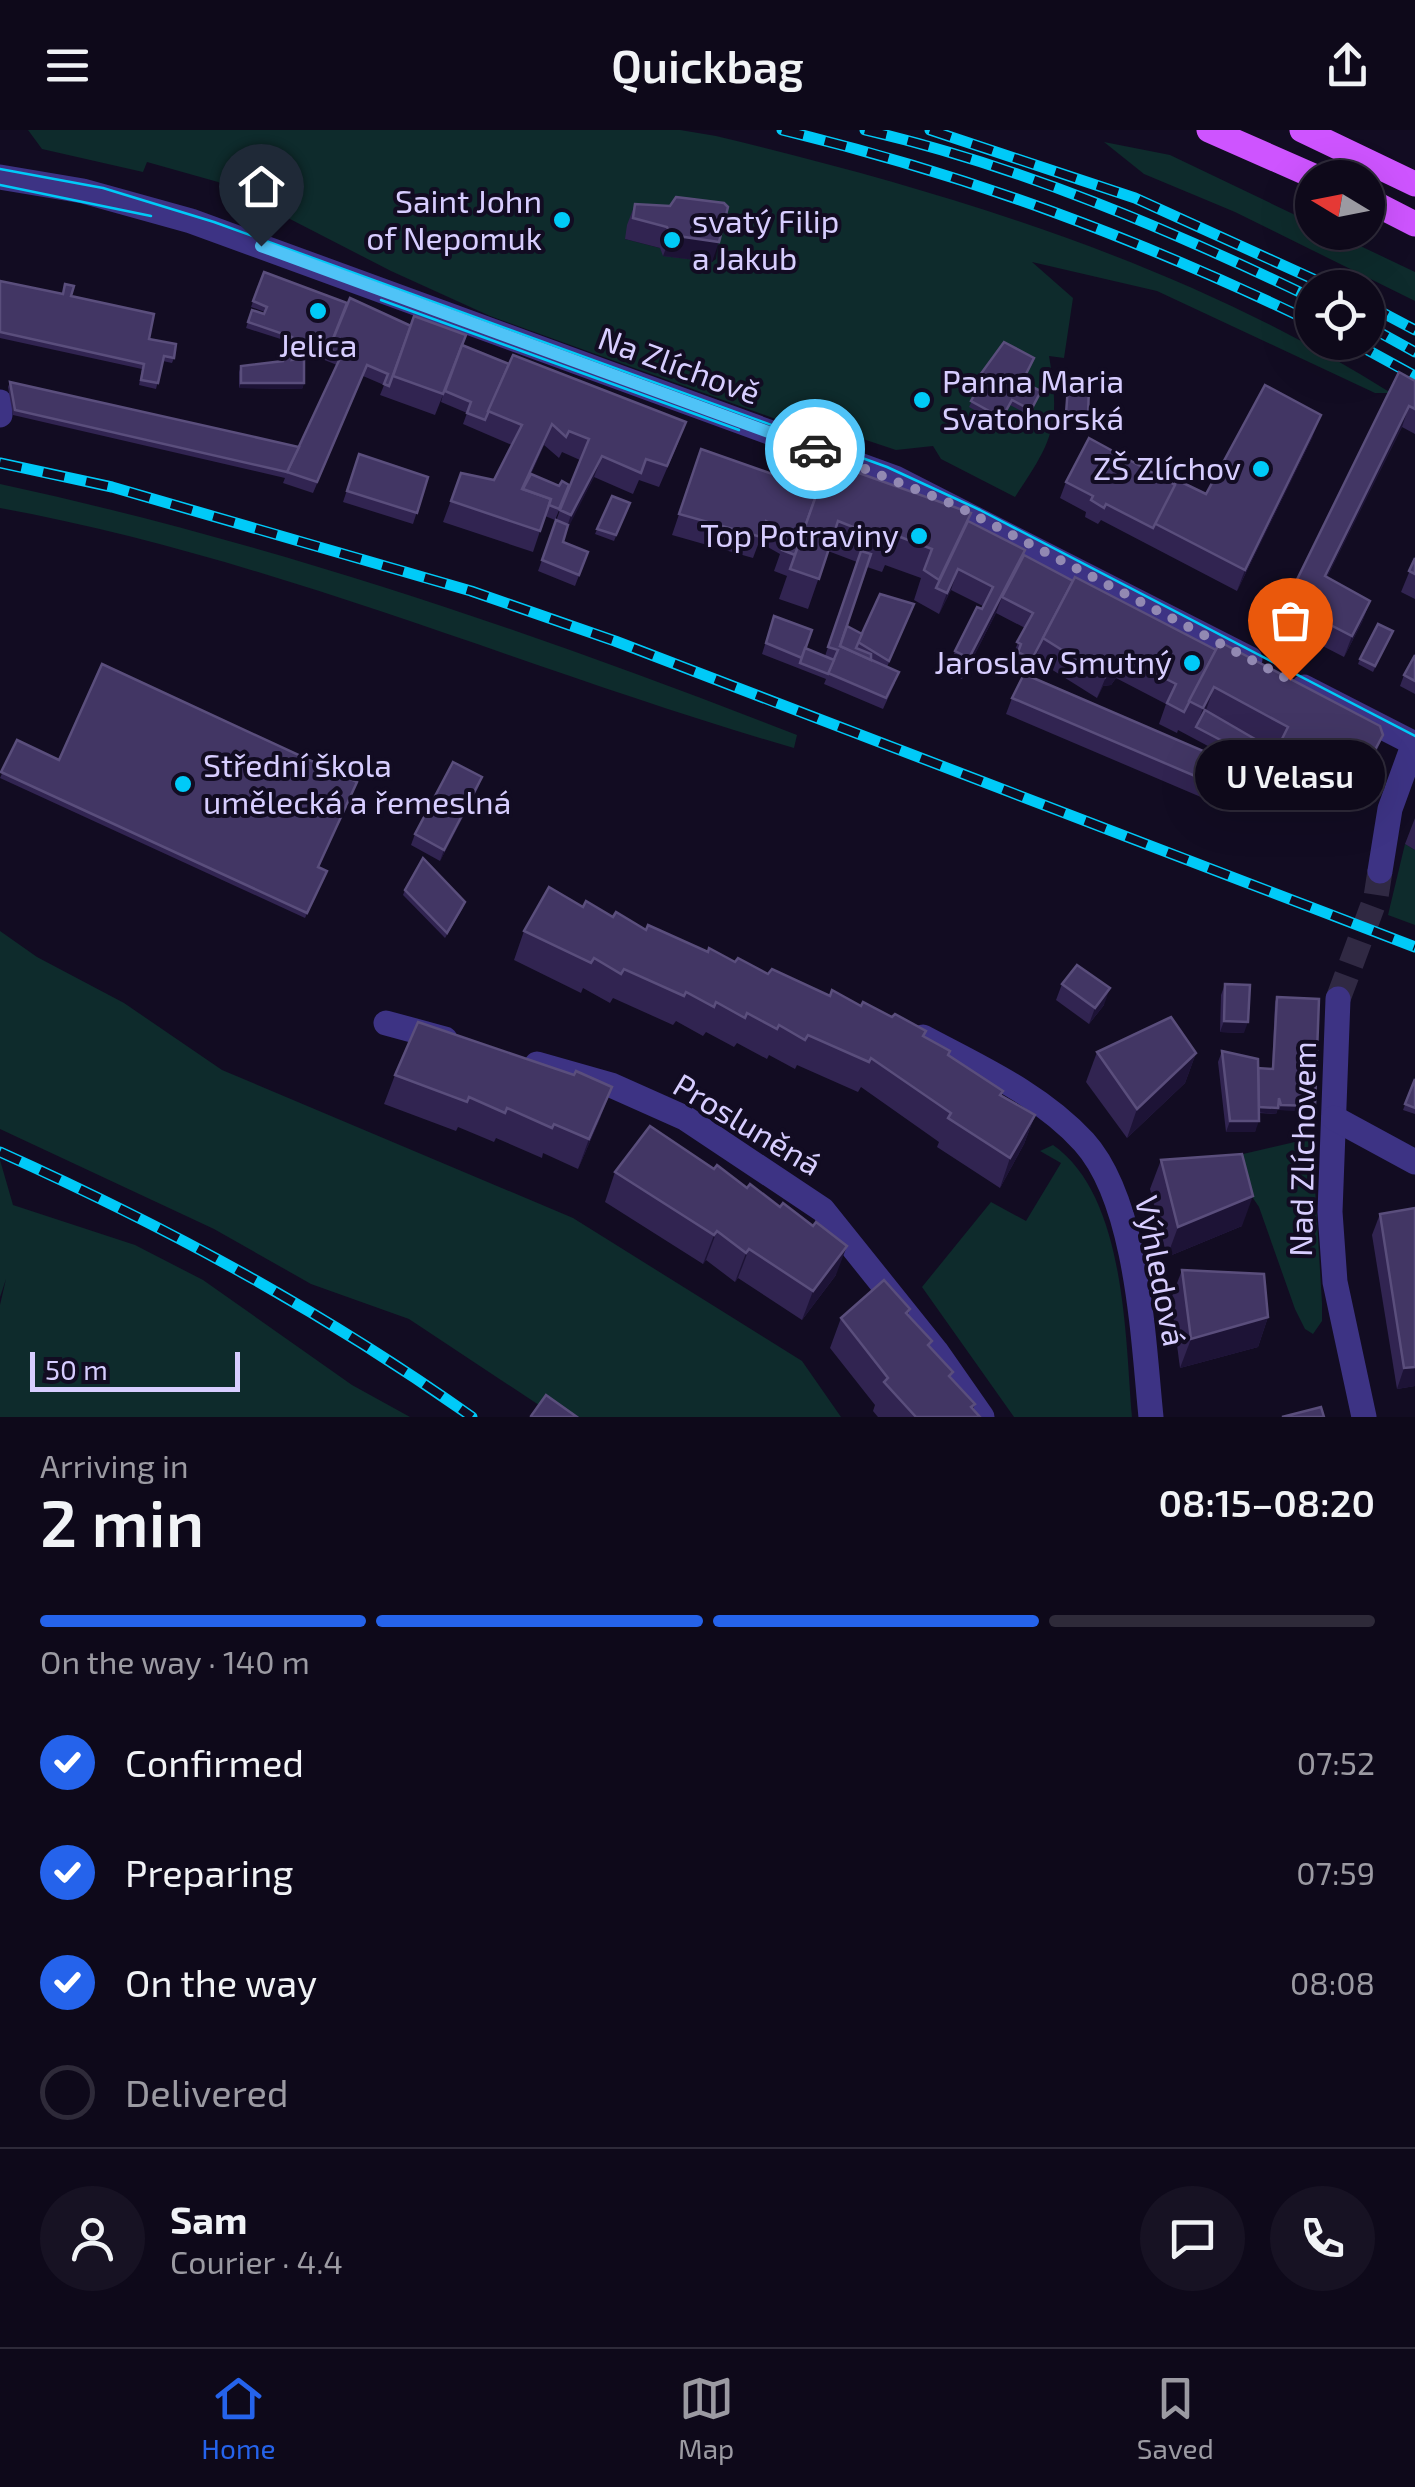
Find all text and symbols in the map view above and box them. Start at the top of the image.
icon: menu [40,38,95,93]
text: Quickbag [611,38,804,92]
icon: share [1320,38,1375,93]
pin [219,144,304,247]
icon: home [234,159,289,214]
north arrow [1295,160,1385,250]
map controls [1295,160,1385,360]
place label: Saint John of Nepomuk [366,181,542,256]
place label: svatý Filip a Jakub [692,201,839,276]
marker: Saint John of Nepomuk [551,209,573,231]
marker: svatý Filip a Jakub [661,229,683,251]
button: locate [1295,270,1385,360]
marker: Jelica [307,300,329,322]
street label: Na Zlíchově [594,317,766,411]
place label: Jelica [279,325,357,363]
place label: Panna Maria Svatohorská [942,361,1124,436]
marker: Panna Maria Svatohorská [911,389,933,411]
courier [765,399,865,499]
icon: car [788,422,843,477]
place label: ZŠ Zlíchov [1093,448,1241,486]
marker: ZŠ Zlíchov [1250,458,1272,480]
place label: Top Potraviny [700,515,899,553]
marker: Top Potraviny [908,525,930,547]
pin [1248,578,1333,681]
icon: bag [1263,593,1318,648]
place label: Jaroslav Smutný [934,642,1172,680]
marker: Jaroslav Smutný [1181,652,1203,674]
callout: U Velasu [1195,740,1385,810]
place label: Střední škola umělecká a řemeslná [203,745,511,820]
text: U Velasu [1226,756,1354,794]
marker: Střední škola umělecká a řemeslná [172,773,194,795]
street label: Nad Zlíchovem [1280,1041,1322,1257]
street label: Prosluněná [667,1064,829,1182]
street label: Výhledová [1129,1192,1195,1349]
scale bar [30,1347,240,1392]
text: 50 m [45,1352,108,1386]
text: Arriving in [40,1446,189,1484]
text: 08:15–08:20 [1159,1479,1375,1525]
text: 2 min [40,1482,204,1560]
text: On the way · 140 m [40,1642,310,1680]
icon: check [40,1735,95,1790]
text: Confirmed [125,1739,304,1785]
text: 07:52 [1297,1743,1375,1781]
icon: check [40,1845,95,1900]
text: Preparing [125,1849,293,1895]
text: 07:59 [1296,1853,1375,1891]
icon: check [40,1955,95,2010]
text: On the way [125,1959,317,2005]
text: 08:08 [1290,1963,1375,2001]
text: Delivered [125,2069,289,2115]
button: person [40,2186,145,2291]
button: chat [1140,2186,1245,2291]
button: phone [1270,2186,1375,2291]
text: Sam [170,2196,247,2242]
text: Courier · 4.4 [170,2242,343,2280]
tab: Home [201,2371,275,2465]
tab: Map [678,2371,734,2465]
tab: Saved [1137,2371,1214,2465]

